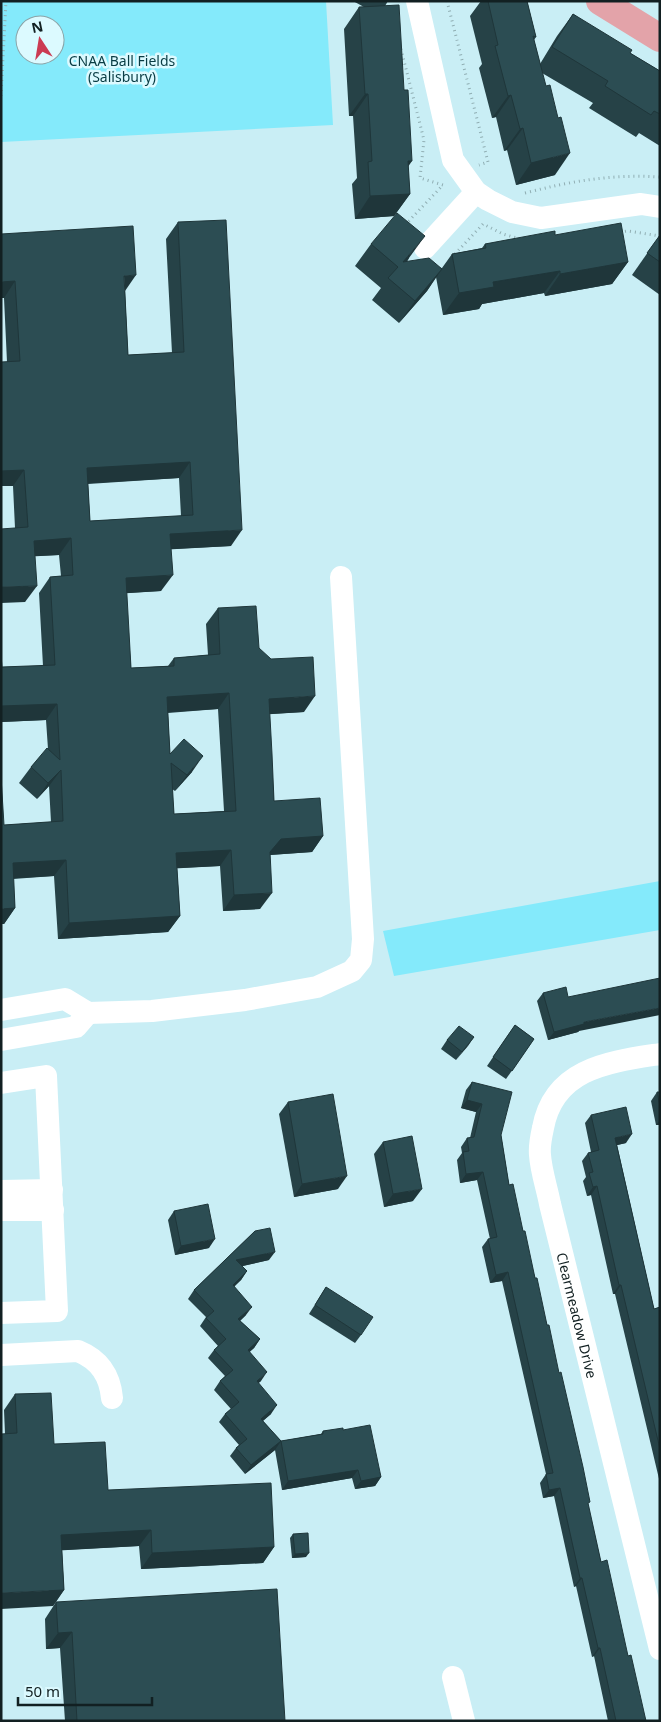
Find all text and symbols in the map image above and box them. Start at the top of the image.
north arrow [15,15,65,65]
text: N [30,16,45,37]
park label: CNAA Ball Fields (Salisbury) [69,51,176,86]
street label: Clearmeadow Drive [553,1250,602,1380]
scale bar [18,1674,151,1706]
text: 50 m [25,1681,60,1701]

